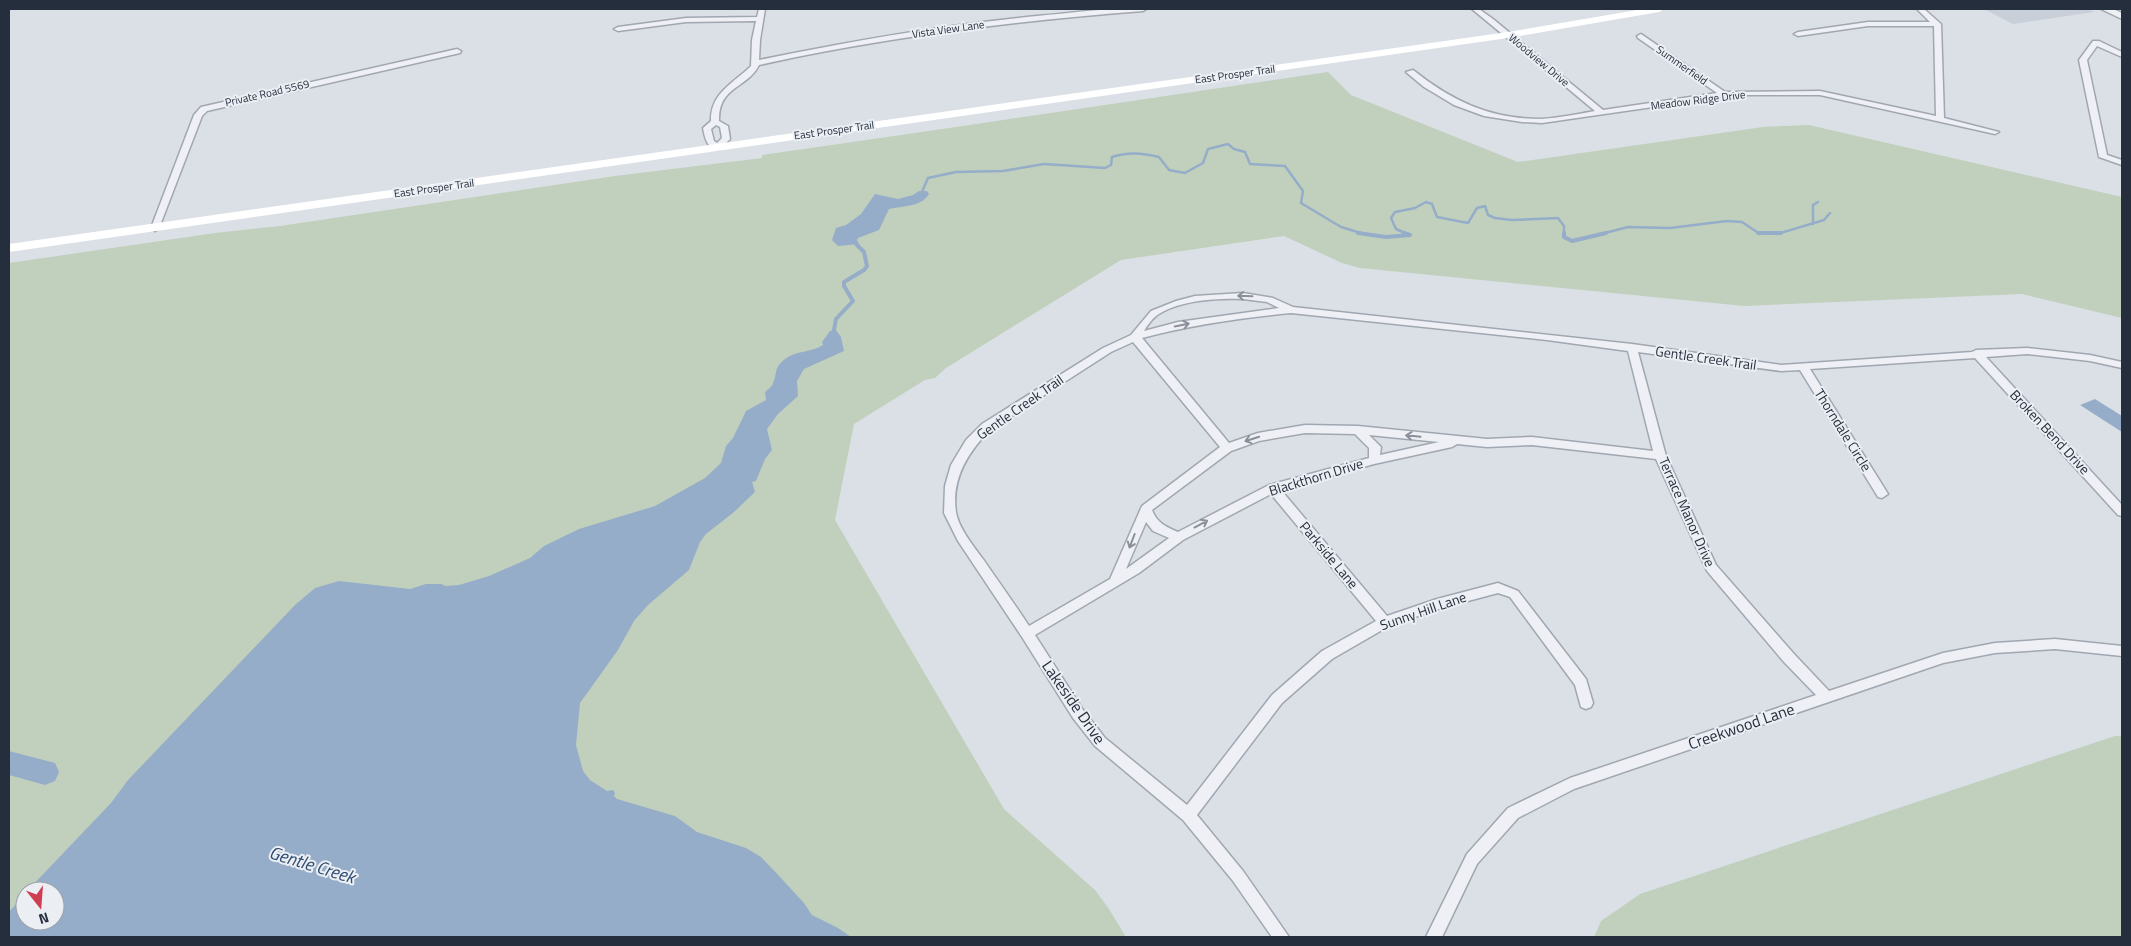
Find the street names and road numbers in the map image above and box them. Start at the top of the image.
street label: Vista View Lane [911,16,986,42]
street label: Woodview Drive [1505,30,1573,91]
street label: Summerfield [1653,41,1711,89]
street label: East Prosper Trail [1194,60,1276,88]
street label: Private Road 5569 [223,76,311,110]
street label: Meadow Ridge Drive [1650,86,1747,114]
street label: East Prosper Trail [793,116,875,144]
street label: East Prosper Trail [393,174,475,202]
street label: Gentle Creek Trail [1654,340,1758,375]
street label: Gentle Creek Trail [972,369,1068,444]
street label: Thorndale Circle [1810,384,1877,475]
street label: Broken Bend Drive [2005,385,2095,479]
street label: Blackthorn Drive [1266,452,1366,501]
street label: Terrace Manor Drive [1654,454,1721,570]
street label: Parkside Lane [1295,516,1364,593]
street label: Sunny Hill Lane [1377,586,1469,635]
street label: Lakeside Drive [1036,655,1112,749]
street label: Creekwood Lane [1685,697,1797,755]

